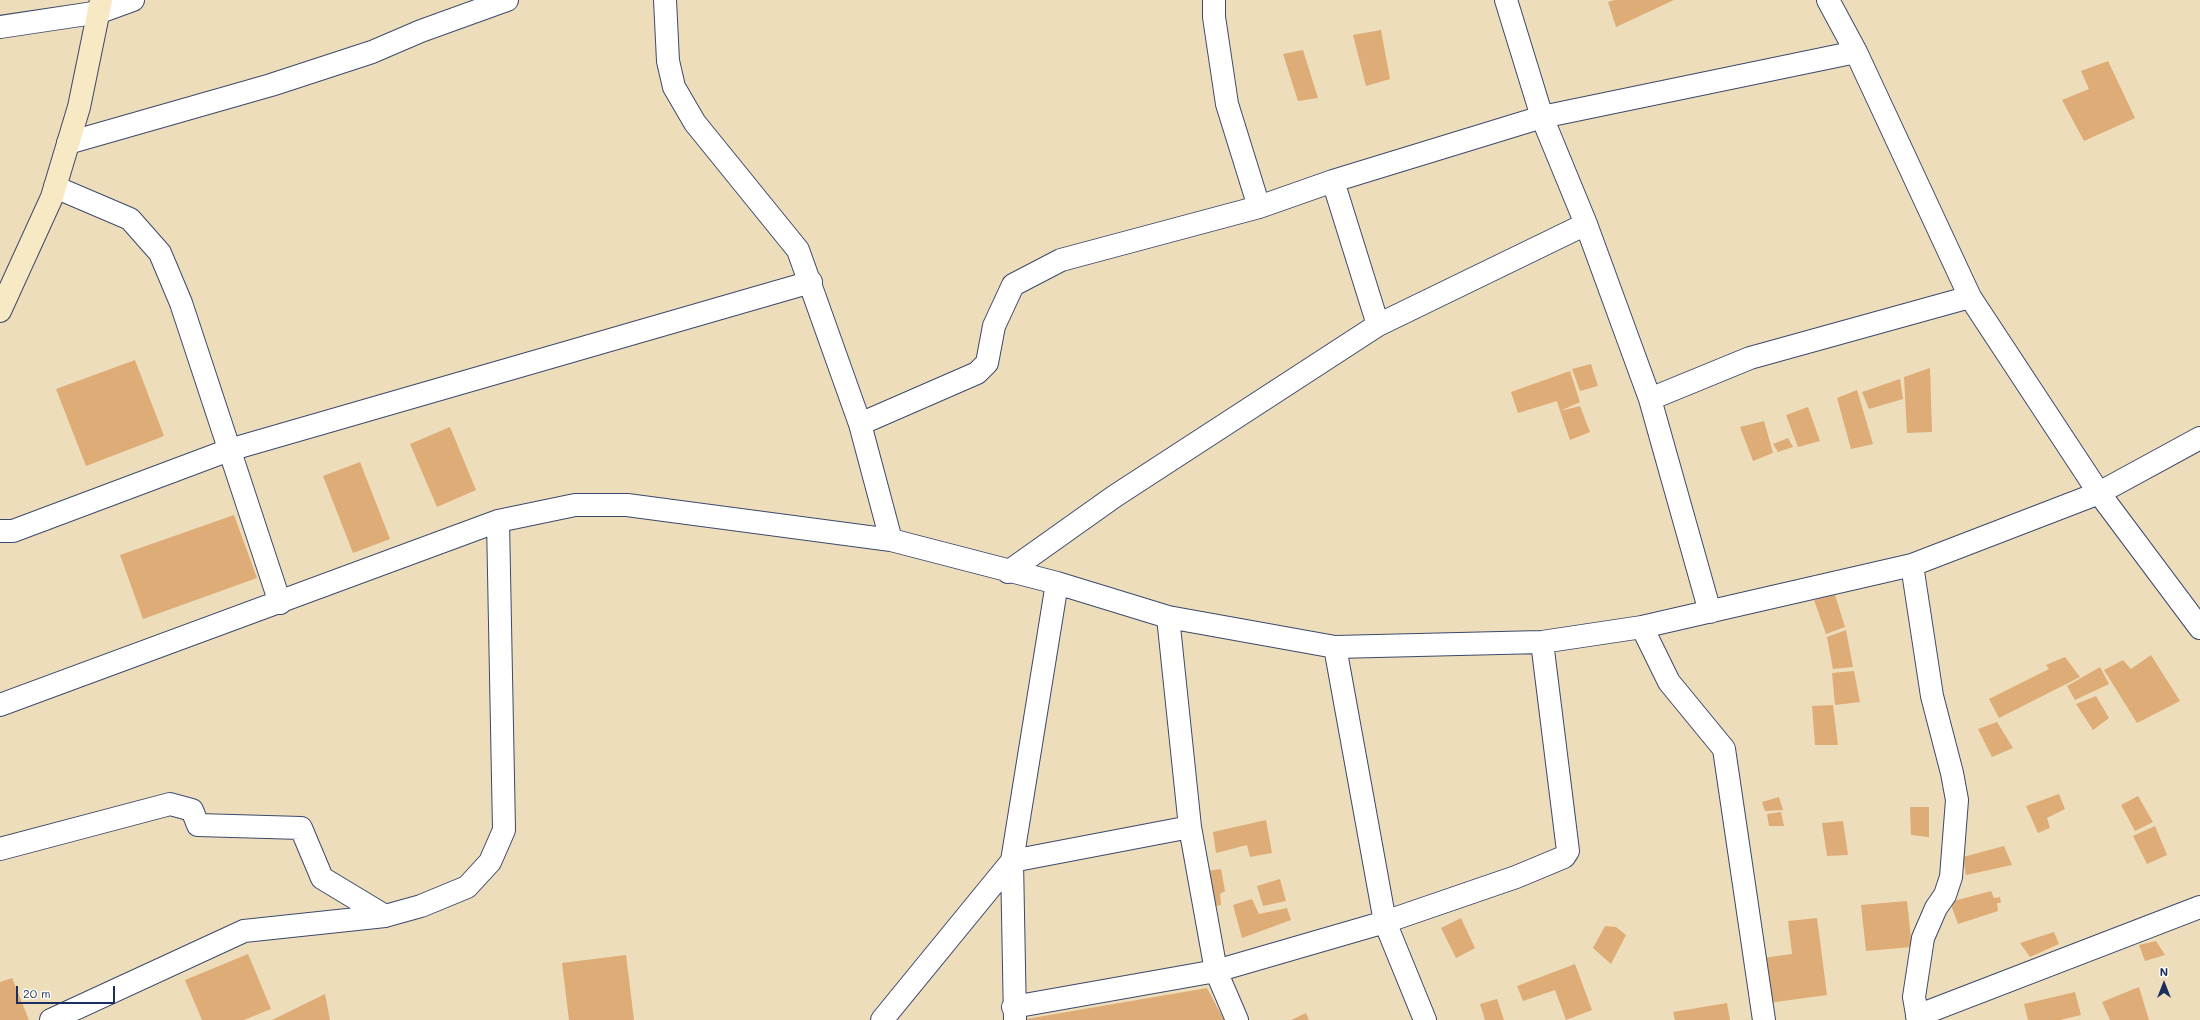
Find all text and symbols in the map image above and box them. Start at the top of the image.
north arrow [2144,964,2184,1004]
text: N [2160,964,2168,979]
scale bar [18,978,117,1004]
text: 20 m [23,985,51,1001]

